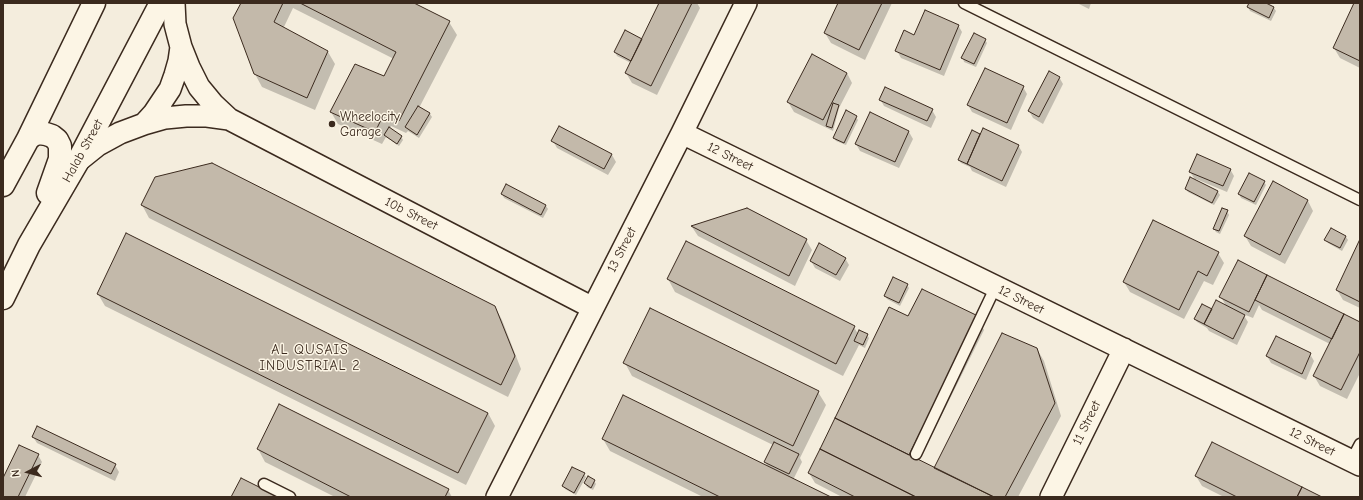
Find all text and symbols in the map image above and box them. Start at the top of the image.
place label: Wheelocity Garage [340,109,400,140]
street label: Halab Street [59,117,107,185]
marker: Wheelocity Garage [327,119,337,129]
street label: 12 Street [705,139,755,175]
street label: 10b Street [382,194,440,234]
street label: 13 Street [604,225,640,275]
street label: 12 Street [996,282,1046,318]
district label: AL QUSAIS INDUSTRIAL 2 [259,342,361,374]
street label: 11 Street [1070,398,1104,448]
street label: 12 Street [1287,424,1337,460]
north arrow [8,452,48,492]
text: N [9,469,22,478]

